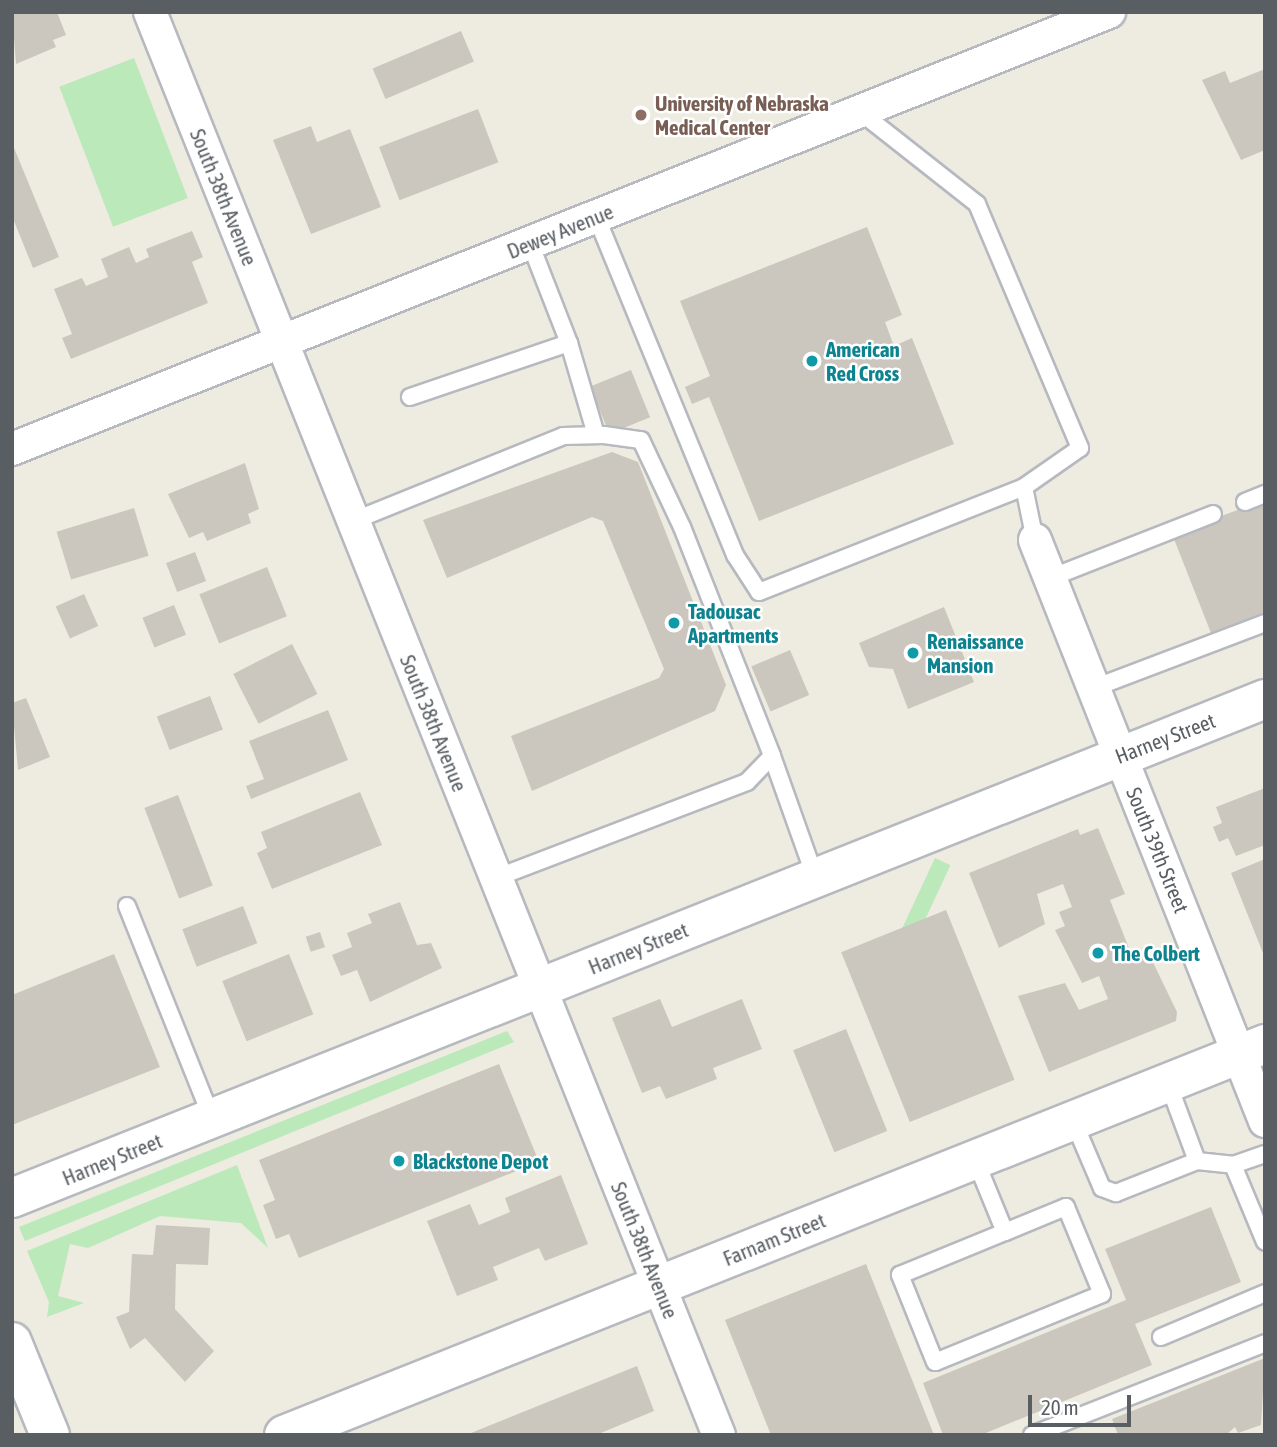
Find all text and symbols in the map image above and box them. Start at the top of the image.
place label: University of Nebraska Medical Center [655,90,829,140]
marker: University of Nebraska Medical Center [633,107,649,123]
street label: South 38th Avenue [185,125,263,269]
street label: Dewey Avenue [503,198,617,264]
place label: American Red Cross [826,336,900,386]
marker: American Red Cross [804,353,820,369]
place label: Tadousac Apartments [688,598,778,648]
marker: Tadousac Apartments [666,615,682,631]
place label: Renaissance Mansion [927,628,1024,678]
marker: Renaissance Mansion [905,645,921,661]
street label: South 38th Avenue [395,651,473,795]
street label: Harney Street [1111,707,1219,769]
street label: South 39th Street [1121,784,1195,916]
street label: Harney Street [584,917,692,979]
place label: The Colbert [1112,940,1200,966]
marker: The Colbert [1090,945,1106,961]
street label: Harney Street [58,1128,166,1190]
place label: Blackstone Depot [413,1148,548,1174]
marker: Blackstone Depot [391,1153,407,1169]
street label: South 38th Avenue [606,1178,684,1322]
street label: Farnam Street [719,1207,829,1271]
scale bar [1032,1380,1135,1424]
text: 20 m [1041,1395,1079,1419]

